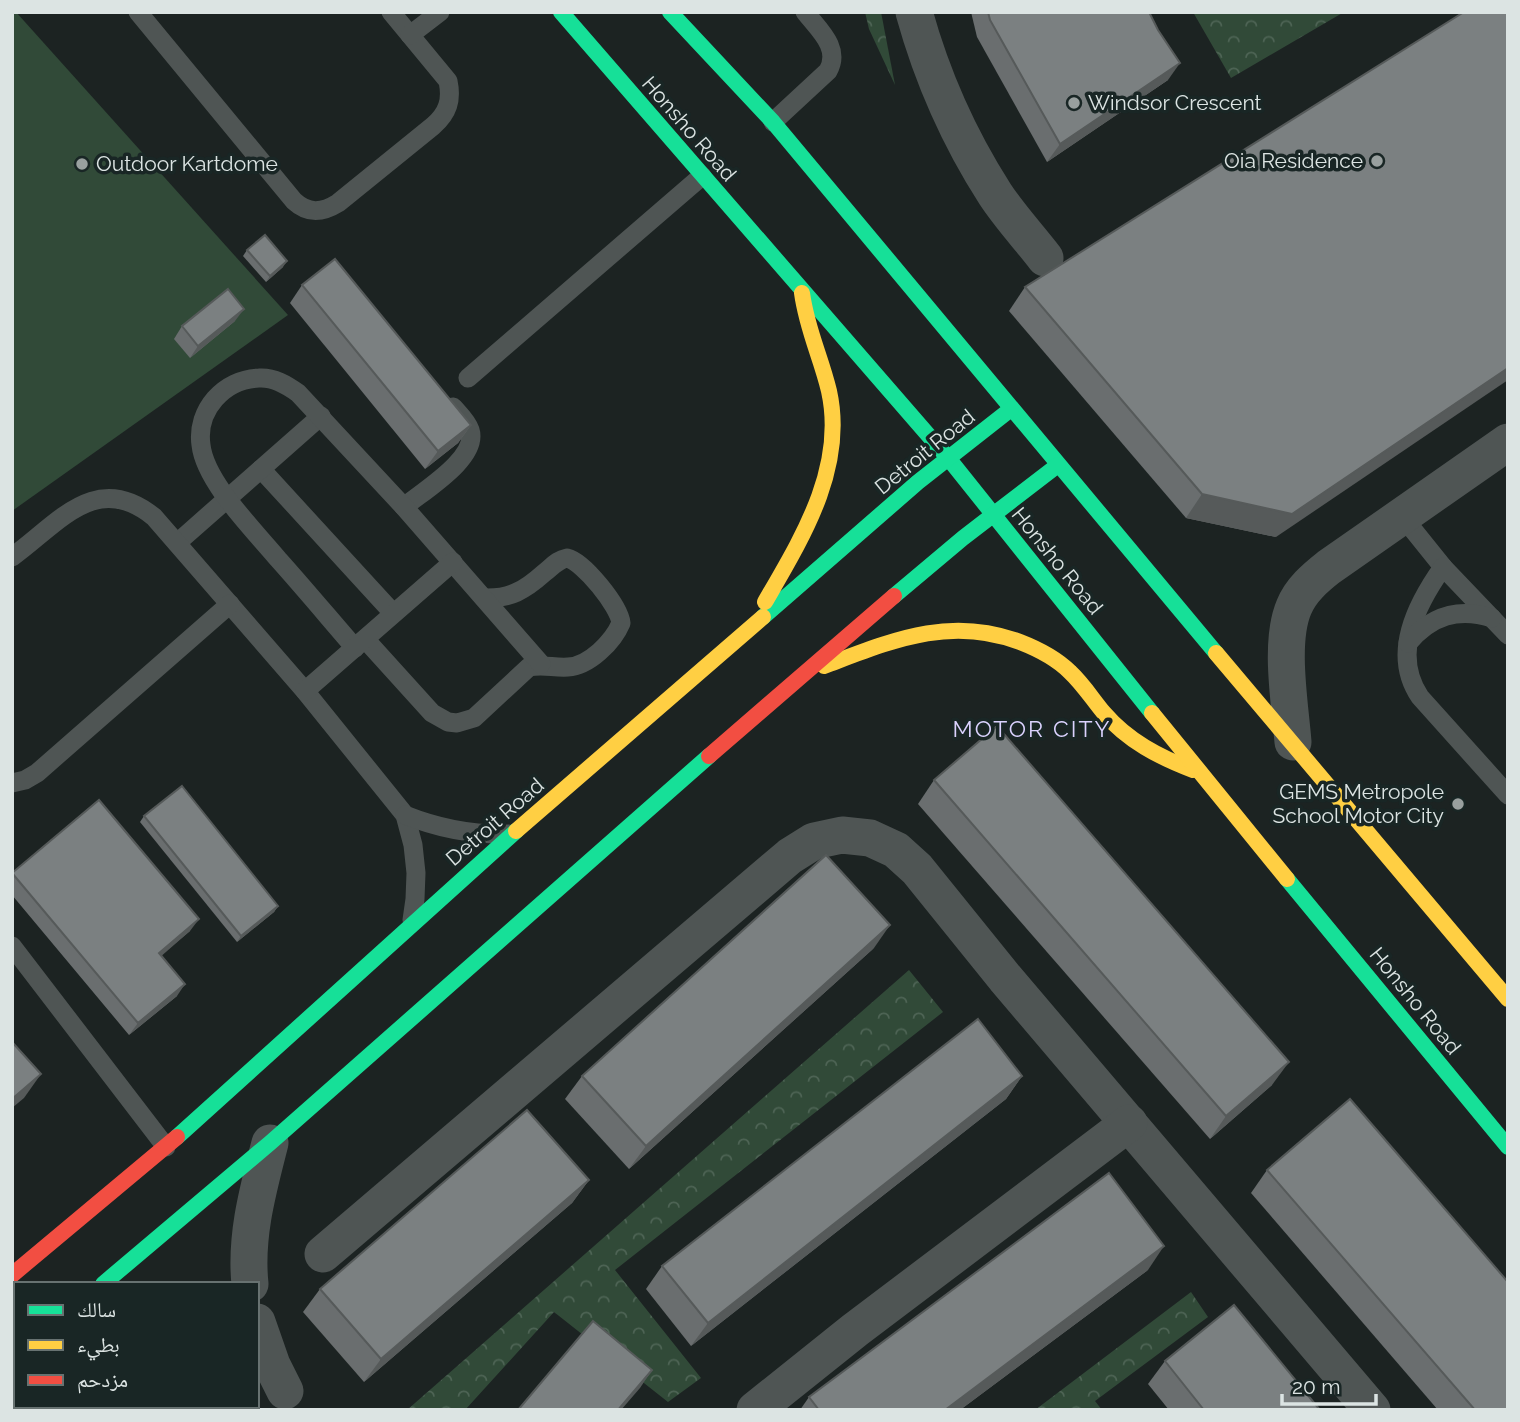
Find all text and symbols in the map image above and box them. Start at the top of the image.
street label: Honsho Road [637,71,742,186]
place label: Windsor Crescent [1088,90,1262,115]
marker: Windsor Crescent [1066,95,1082,111]
place label: Oia Residence [1224,148,1363,173]
place label: Outdoor Kartdome [96,151,278,176]
marker: Oia Residence [1369,153,1385,169]
marker: Outdoor Kartdome [74,156,90,172]
street label: Detroit Road [870,404,980,499]
street label: Honsho Road [1007,502,1108,619]
district label: MOTOR CITY [953,715,1111,742]
street label: Detroit Road [441,772,549,871]
place label: GEMS Metropole School Motor City [1273,779,1444,828]
marker: GEMS Metropole School Motor City [1450,796,1466,812]
street label: Honsho Road [1365,942,1466,1059]
legend [14,1282,259,1408]
text: سالك [77,1297,116,1322]
text: بطيء [77,1332,120,1361]
scale bar [1282,1362,1376,1406]
text: مزدحم [77,1367,128,1394]
text: 20 m [1292,1374,1340,1399]

